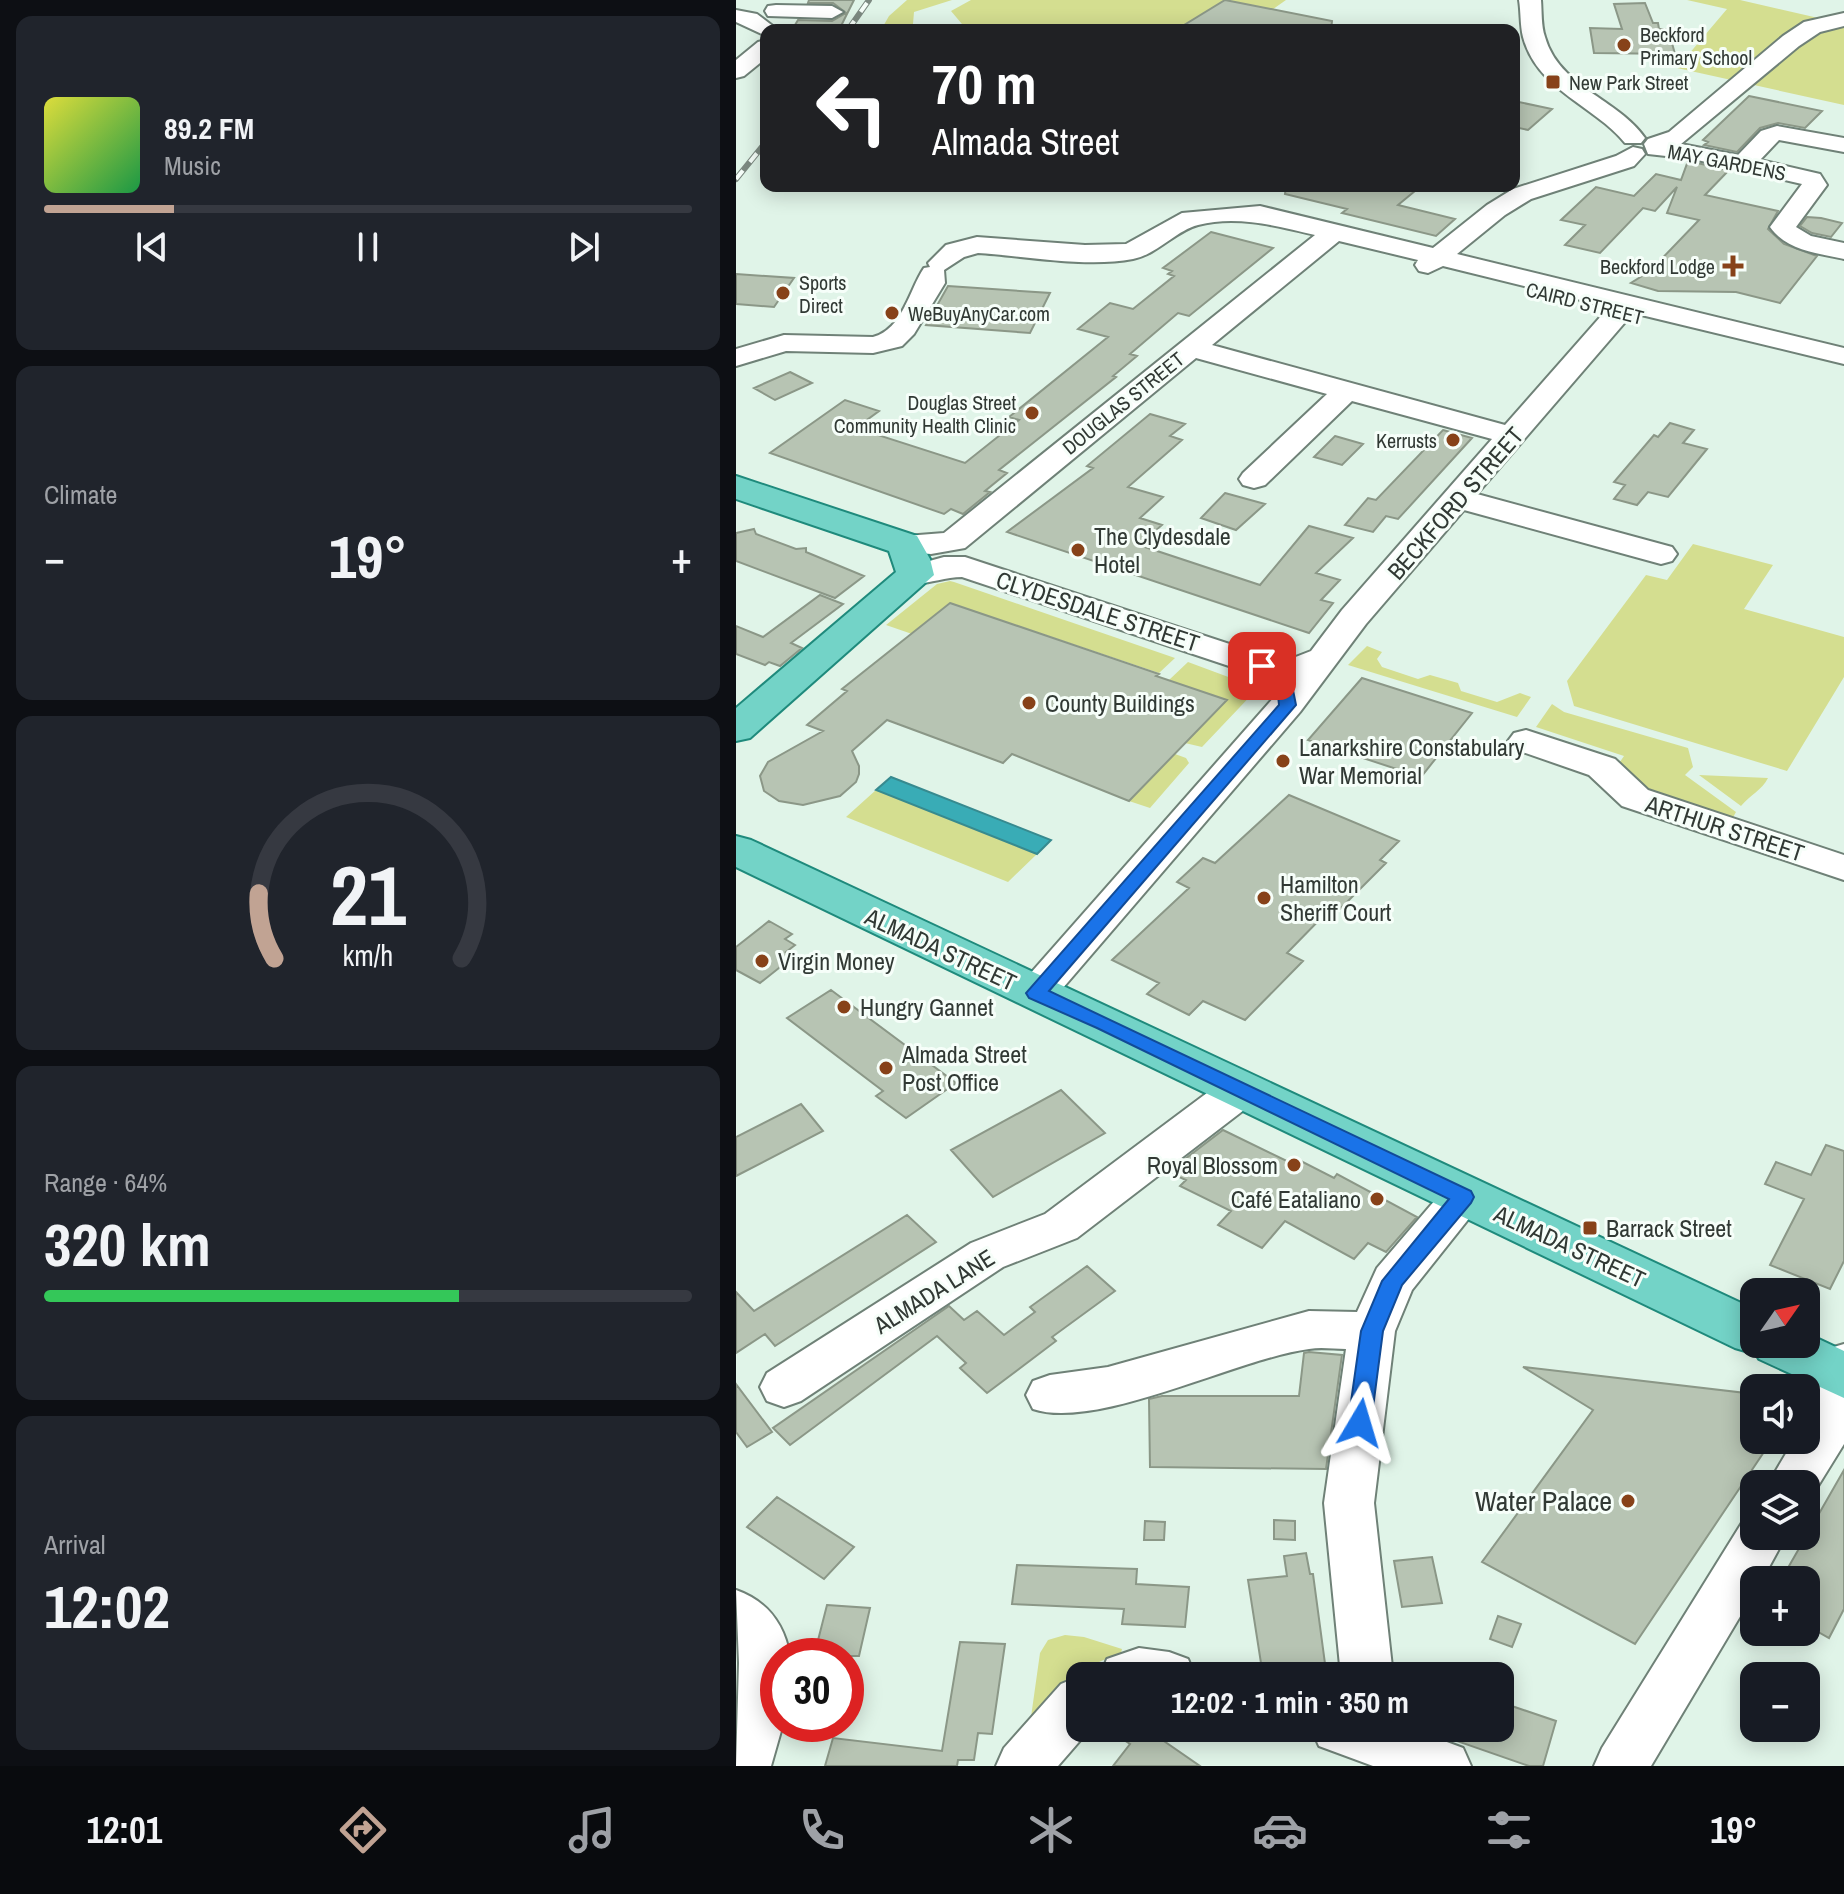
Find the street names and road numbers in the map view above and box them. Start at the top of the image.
street label: MAY GARDENS [1666,137,1788,187]
street label: CAIRD STREET [1523,275,1647,331]
street label: DOUGLAS STREET [1056,345,1190,461]
street label: BECKFORD STREET [1380,420,1530,586]
street label: CLYDESDALE STREET [992,563,1204,659]
street label: ARTHUR STREET [1641,787,1808,869]
street label: ALMADA STREET [859,900,1022,998]
street label: ALMADA STREET [1488,1197,1651,1295]
street label: ALMADA LANE [867,1241,1000,1341]

